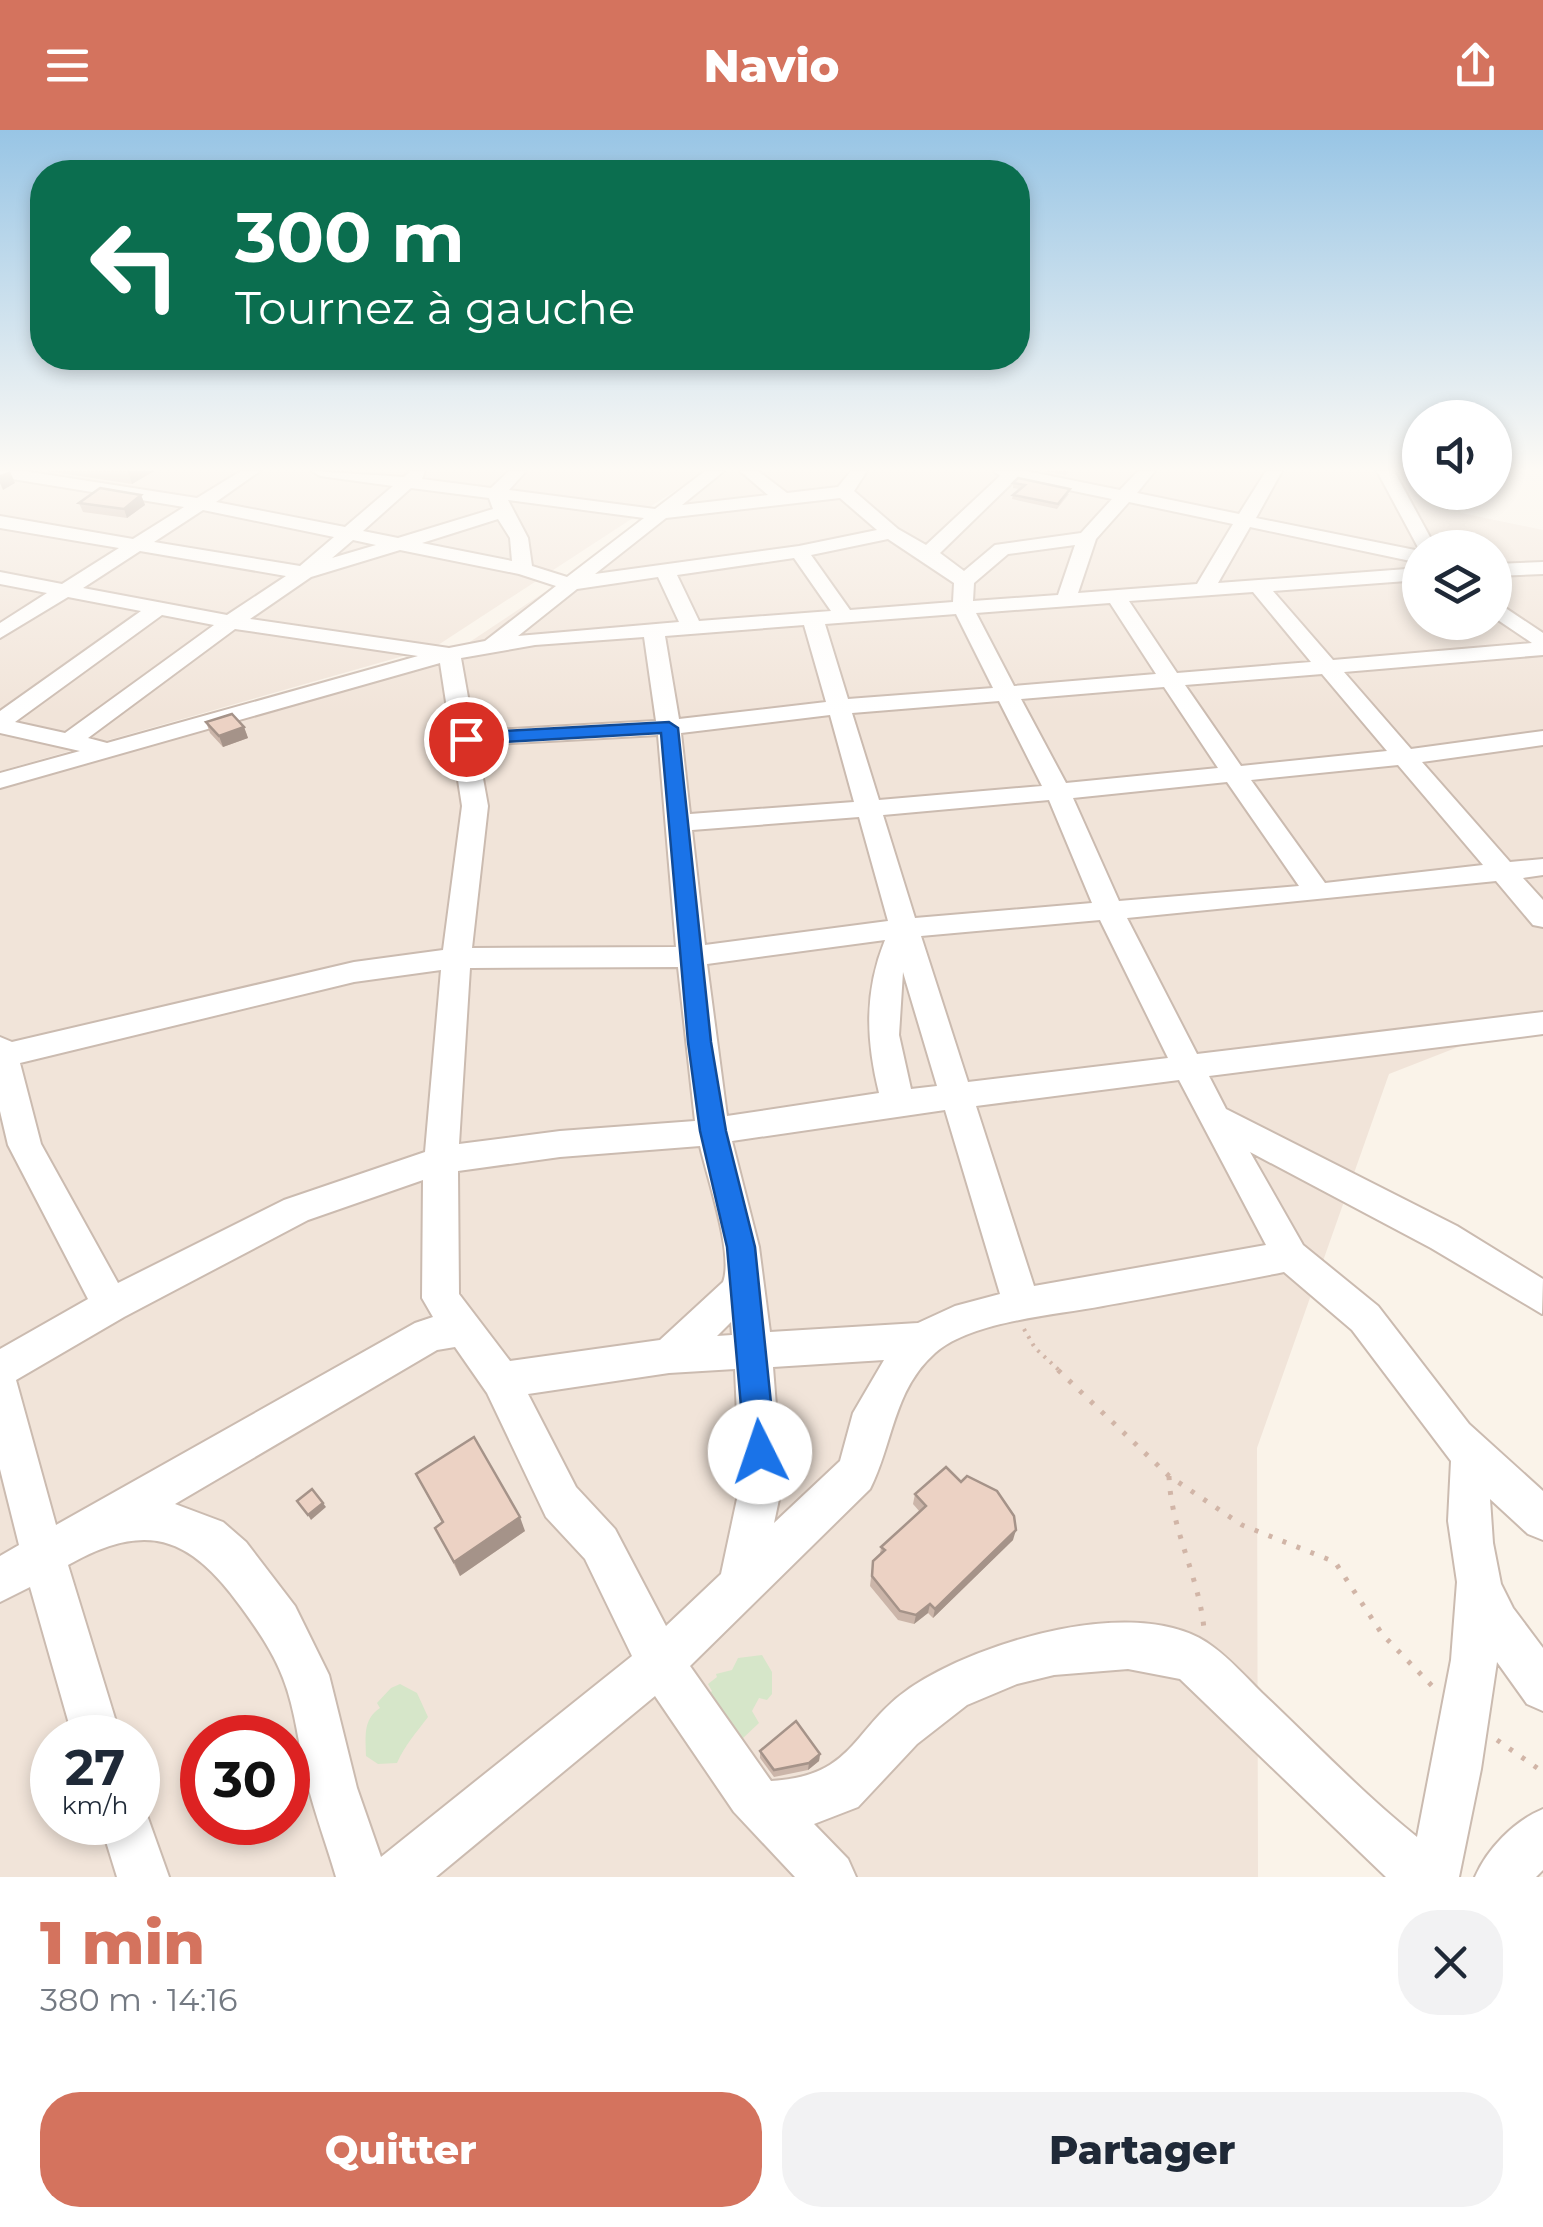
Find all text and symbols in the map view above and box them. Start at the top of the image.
icon: menu [40,38,95,93]
text: Navio [703,38,840,93]
icon: share [1448,38,1503,93]
text: 300 m [235,194,465,280]
icon: left [70,200,200,330]
text: Tournez à gauche [235,280,635,335]
map controls [1402,400,1512,640]
button: sound [1402,400,1512,510]
button: layers [1402,530,1512,640]
pin [424,697,509,782]
icon: arrive [439,712,494,767]
position arrow [708,1400,812,1504]
speed limit sign: 30 [180,1715,310,1845]
text: 27 [65,1737,125,1798]
text: km/h [62,1790,128,1820]
text: 1 min [40,1906,205,1979]
button: close [1398,1910,1503,2015]
text: 380 m · 14:16 [40,1980,238,2019]
button: Quitter [40,2092,762,2207]
button: Partager [782,2092,1503,2207]

